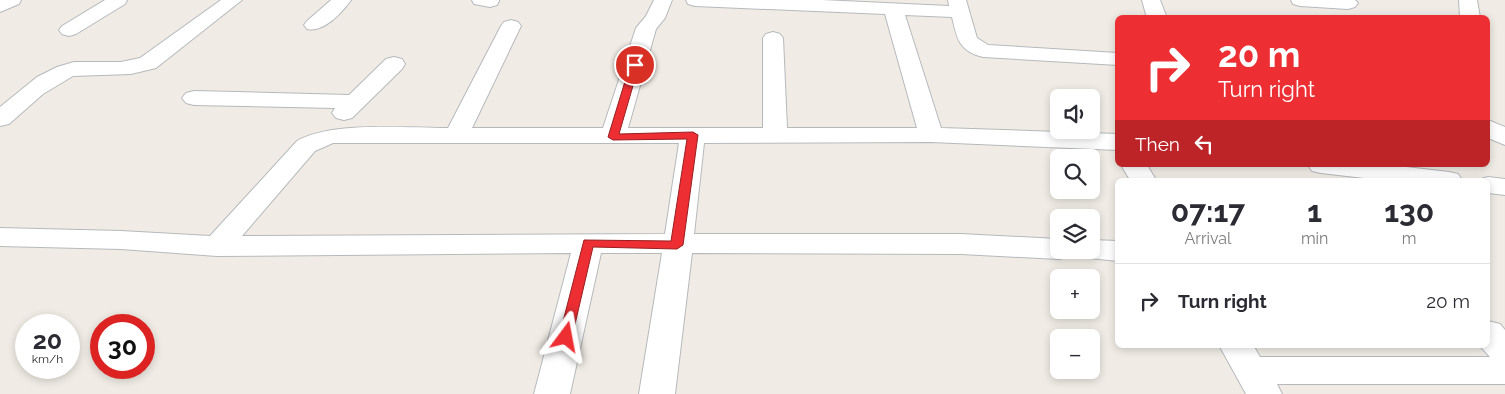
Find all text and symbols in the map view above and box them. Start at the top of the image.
text: 20 m [1218,34,1300,75]
icon: right [1135,35,1200,100]
pin [614,44,656,86]
icon: arrive [621,51,649,79]
text: Turn right [1218,76,1315,102]
map controls [1050,89,1100,379]
button: sound [1050,89,1100,139]
icon: left [1190,130,1218,158]
text: Then [1135,133,1180,155]
button: search [1050,149,1100,199]
text: 07:17 [1171,194,1245,229]
text: 1 [1307,194,1322,229]
text: 130 [1384,194,1434,229]
button: layers [1050,209,1100,259]
text: Arrival [1184,229,1231,248]
text: min [1301,229,1328,248]
text: m [1402,229,1417,248]
button: + [1050,269,1100,319]
icon: right [1135,287,1163,315]
text: Turn right [1178,290,1267,312]
text: 20 m [1426,290,1470,312]
position arrow [539,310,591,362]
speed limit sign: 30 [90,314,155,379]
text: 20 [33,325,62,355]
button: − [1050,329,1100,379]
text: km/h [32,352,63,366]

